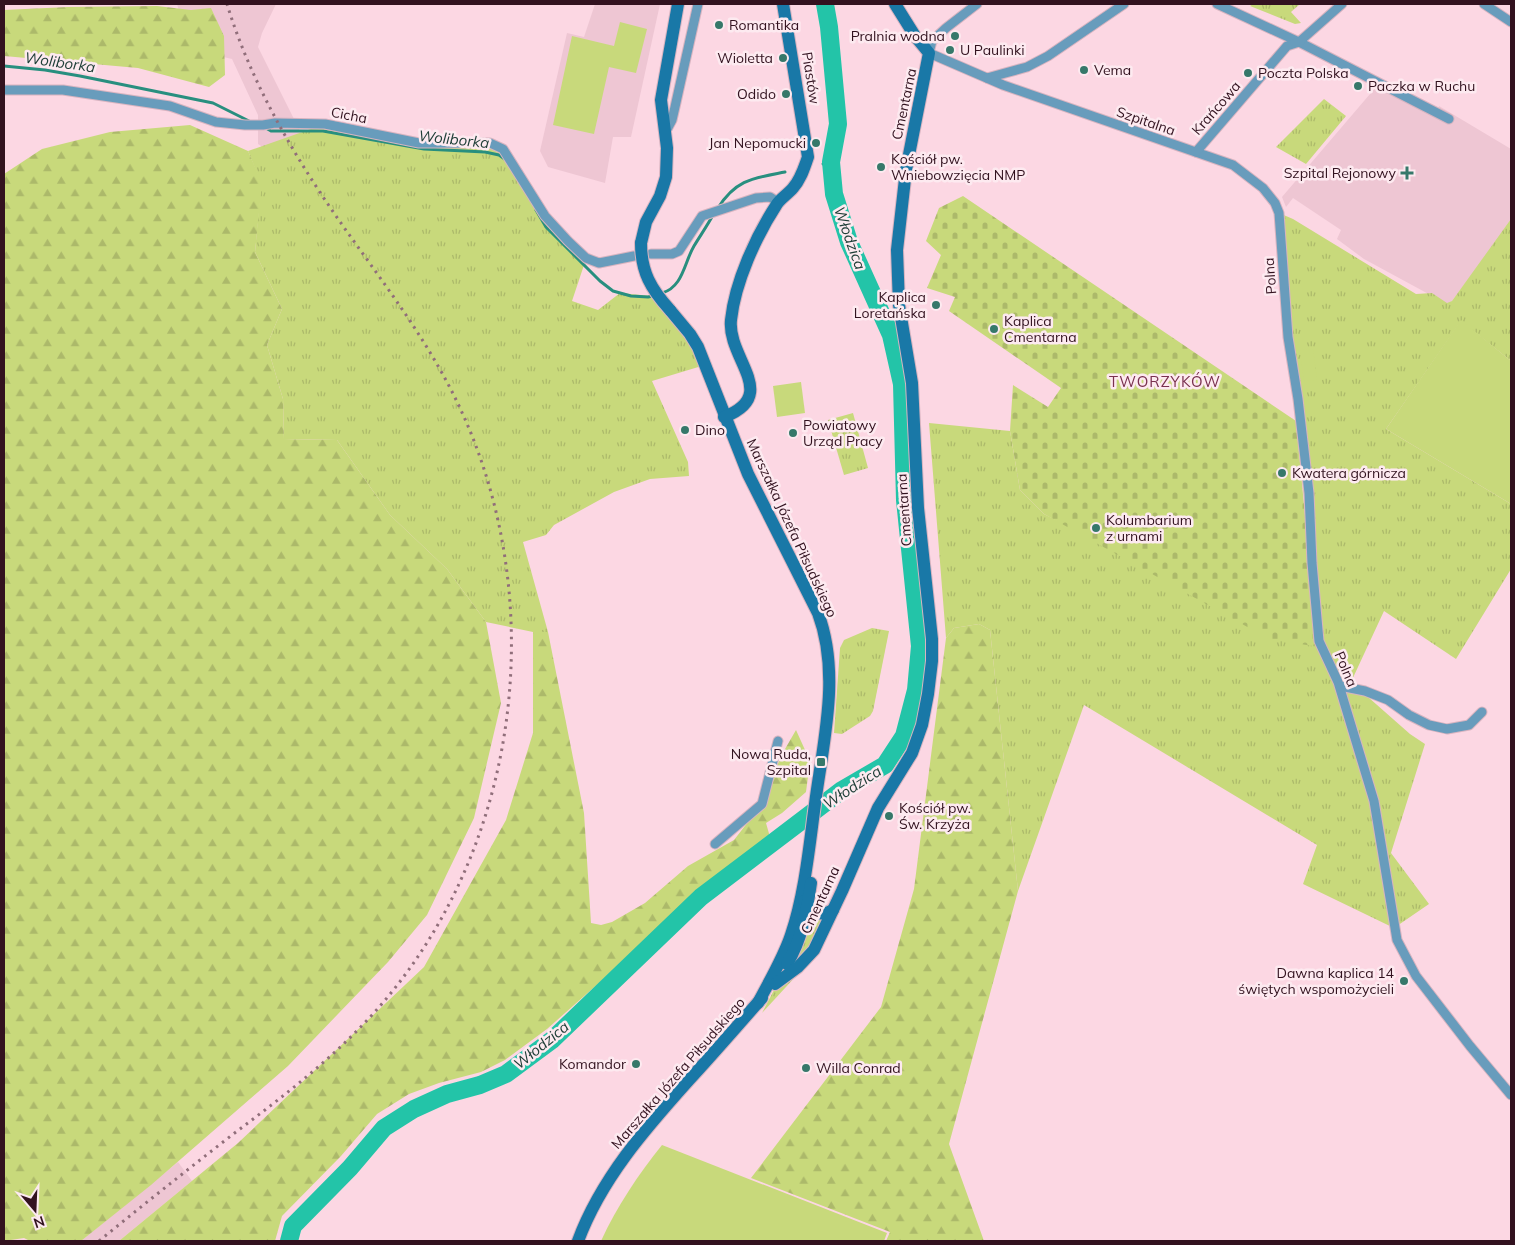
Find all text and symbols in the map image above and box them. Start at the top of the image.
place label: Romantika [729,16,799,34]
marker: Romantika [713,19,725,31]
place label: Pralnia wodna [851,27,945,45]
marker: Pralnia wodna [949,30,961,42]
place label: U Paulinki [960,41,1025,59]
marker: U Paulinki [944,44,956,56]
water label: Woliborka [23,48,97,76]
place label: Wioletta [717,49,773,67]
street label: Piastów [798,51,824,105]
marker: Wioletta [777,52,789,64]
place label: Vema [1094,61,1131,79]
marker: Vema [1078,64,1090,76]
place label: Poczta Polska [1258,64,1349,82]
street label: Cmentarna [888,67,920,141]
marker: Poczta Polska [1242,67,1254,79]
street label: Krańcowa [1188,77,1244,139]
place label: Paczka w Ruchu [1368,77,1475,95]
marker: Paczka w Ruchu [1352,80,1364,92]
place label: Odido [737,85,776,103]
marker: Odido [780,88,792,100]
street label: Cicha [329,103,369,127]
street label: Szpitalna [1114,103,1178,139]
water label: Woliborka [418,126,490,152]
place label: Jan Nepomucki [709,134,806,152]
marker: Jan Nepomucki [810,137,822,149]
place label: Kościół pw. Wniebowzięcia NMP [891,150,1025,184]
marker: Kościół pw. Wniebowzięcia NMP [875,161,887,173]
place label: Szpital Rejonowy [1284,164,1397,182]
marker: Szpital Rejonowy [1400,166,1414,180]
water label: Włodzica [830,204,870,272]
street label: Polna [1260,257,1280,295]
place label: Kaplica Loretańska [854,288,926,322]
marker: Kaplica Loretańska [930,299,942,311]
place label: Kaplica Cmentarna [1004,312,1077,346]
marker: Kaplica Cmentarna [988,323,1000,335]
district label: TWORZYKÓW [1109,372,1221,391]
place label: Powiatowy Urząd Pracy [803,416,883,450]
place label: Dino [695,421,725,439]
marker: Dino [679,424,691,436]
marker: Powiatowy Urząd Pracy [787,427,799,439]
street label: Marszałka Józefa Piłsudskiego [743,436,841,620]
place label: Kwatera górnicza [1292,464,1406,482]
marker: Kwatera górnicza [1276,467,1288,479]
street label: Cmentarna [892,473,916,547]
place label: Kolumbarium z urnami [1106,511,1192,545]
marker: Kolumbarium z urnami [1090,522,1102,534]
street label: Polna [1331,649,1361,689]
place label: Nowa Ruda, Szpital [731,745,811,779]
marker: Nowa Ruda, Szpital [815,756,827,768]
water label: Włodzica [819,761,885,813]
place label: Kościół pw. Św. Krzyża [899,799,971,833]
marker: Kościół pw. Św. Krzyża [883,810,895,822]
street label: Cmentarna [796,863,844,937]
place label: Dawna kaplica 14 świętych wspomożycieli [1238,964,1395,998]
marker: Dawna kaplica 14 świętych wspomożycieli [1398,975,1410,987]
street label: Marszałka Józefa Piłsudskiego [607,993,749,1153]
water label: Włodzica [510,1017,572,1073]
place label: Komandor [559,1055,627,1073]
marker: Komandor [630,1058,642,1070]
place label: Willa Conrad [816,1059,901,1077]
marker: Willa Conrad [800,1062,812,1074]
north arrow [10,1185,60,1235]
text: N [31,1212,47,1233]

